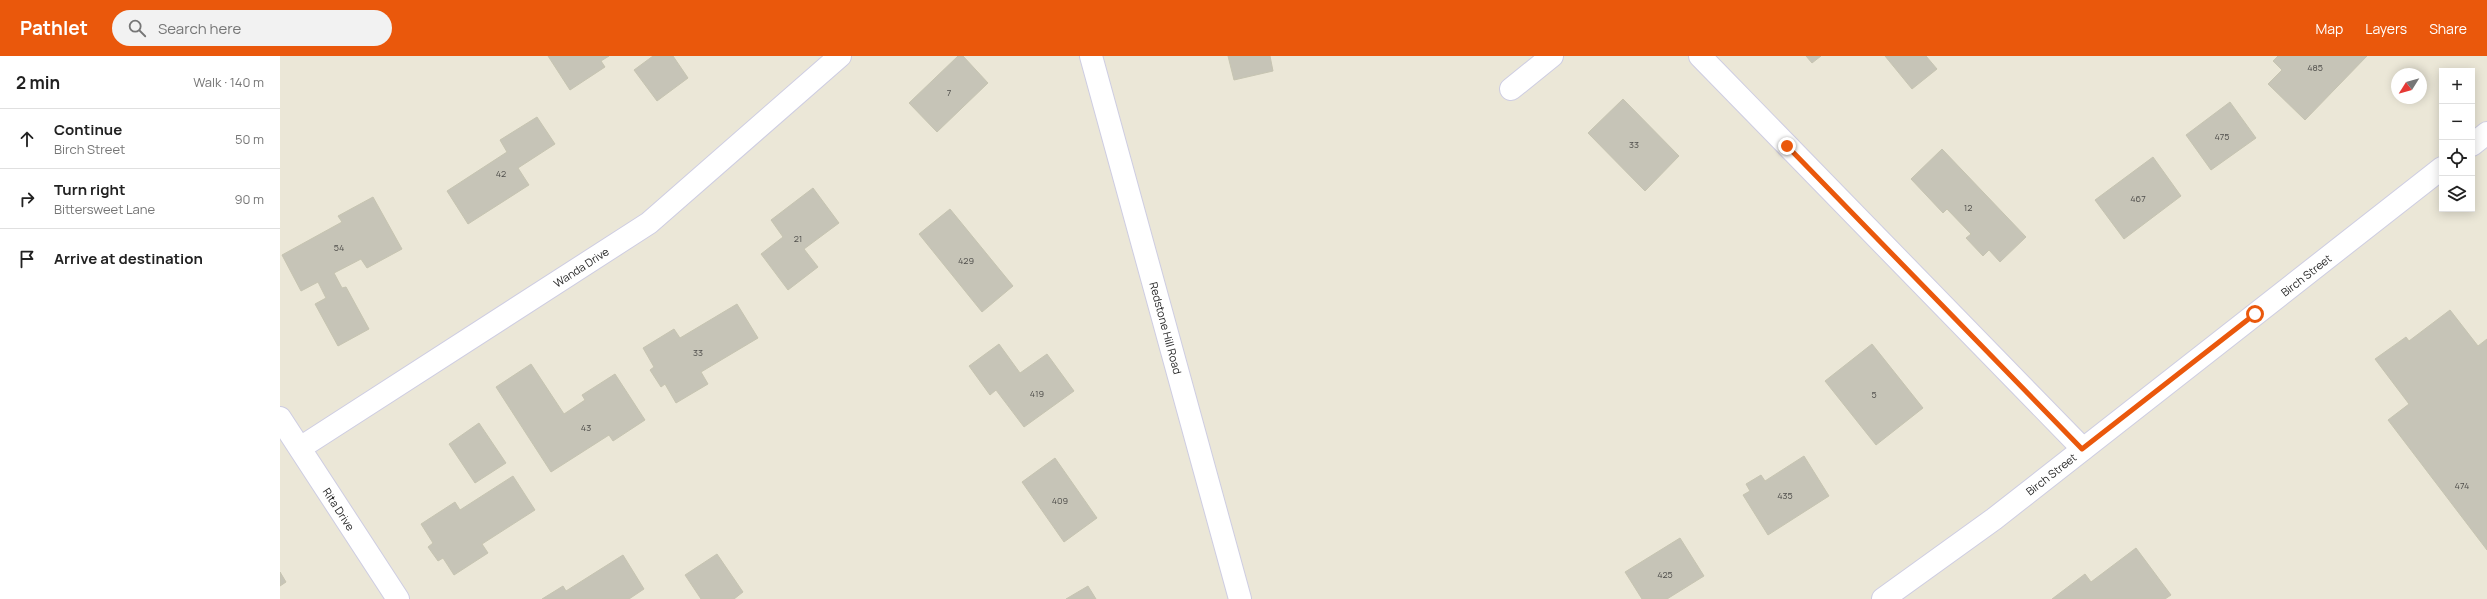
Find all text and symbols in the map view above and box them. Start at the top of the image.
search box [112,10,392,46]
text: Pathlet [20,15,88,41]
icon: search [126,17,148,39]
text: Search here [158,18,241,39]
text: Map [2315,19,2343,38]
text: Layers [2365,19,2407,38]
text: Share [2429,19,2467,38]
house number: 485 [2307,61,2323,74]
north arrow [2391,68,2427,104]
map controls [2439,68,2475,212]
button: + [2439,68,2475,104]
text: 2 min [16,71,60,94]
text: Walk · 140 m [193,73,264,91]
house number: 7 [947,86,952,99]
button: − [2439,104,2475,140]
text: Continue [54,119,122,140]
icon: ahead [16,128,38,150]
text: 50 m [235,130,264,148]
house number: 475 [2214,130,2230,143]
route end [1778,137,1796,155]
house number: 33 [1629,138,1639,151]
text: Birch Street [54,140,125,158]
button: locate [2439,140,2475,176]
house number: 42 [496,167,506,180]
button: layers [2439,176,2475,212]
text: Turn right [54,179,125,200]
icon: right [16,188,38,210]
text: 90 m [234,190,264,208]
house number: 467 [2130,192,2146,205]
text: Bittersweet Lane [54,200,155,218]
house number: 12 [1964,201,1972,214]
house number: 21 [794,232,802,245]
house number: 54 [334,241,344,254]
street label: Wanda Drive [551,243,612,290]
icon: arrive [16,248,38,270]
text: Arrive at destination [54,248,203,269]
street label: Birch Street [2278,251,2334,299]
house number: 429 [958,254,974,267]
street label: Redstone Hill Road [1146,280,1186,376]
route start [2246,305,2264,323]
house number: 33 [693,346,703,359]
house number: 419 [1030,387,1044,400]
house number: 5 [1871,388,1877,401]
house number: 43 [581,421,591,434]
street label: Birch Street [2023,450,2079,498]
house number: 474 [2455,479,2469,492]
street label: Rita Drive [320,485,359,534]
house number: 435 [1777,489,1793,502]
house number: 409 [1052,494,1068,507]
house number: 425 [1657,568,1673,581]

